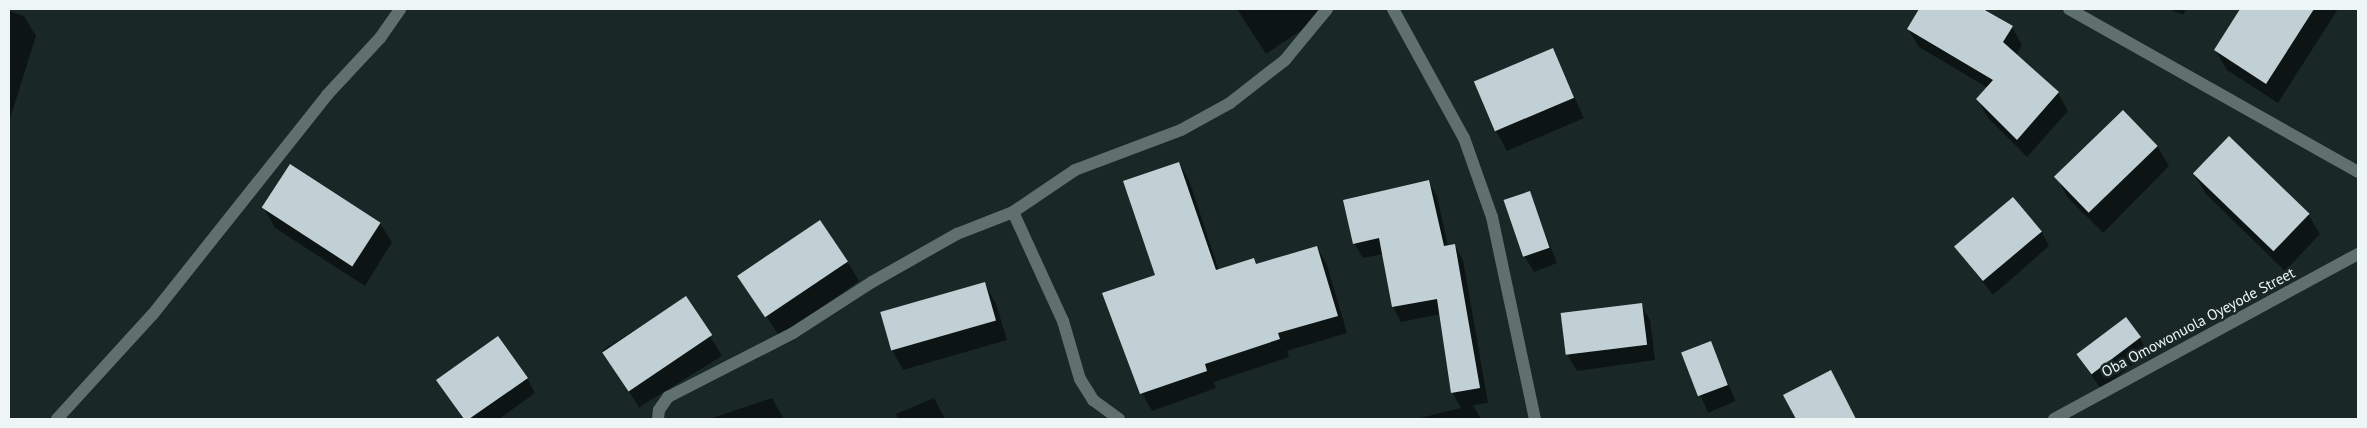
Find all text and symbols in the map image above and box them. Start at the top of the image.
street label: Oba Omowonuola Oyeyode Street [2098,263,2298,381]

